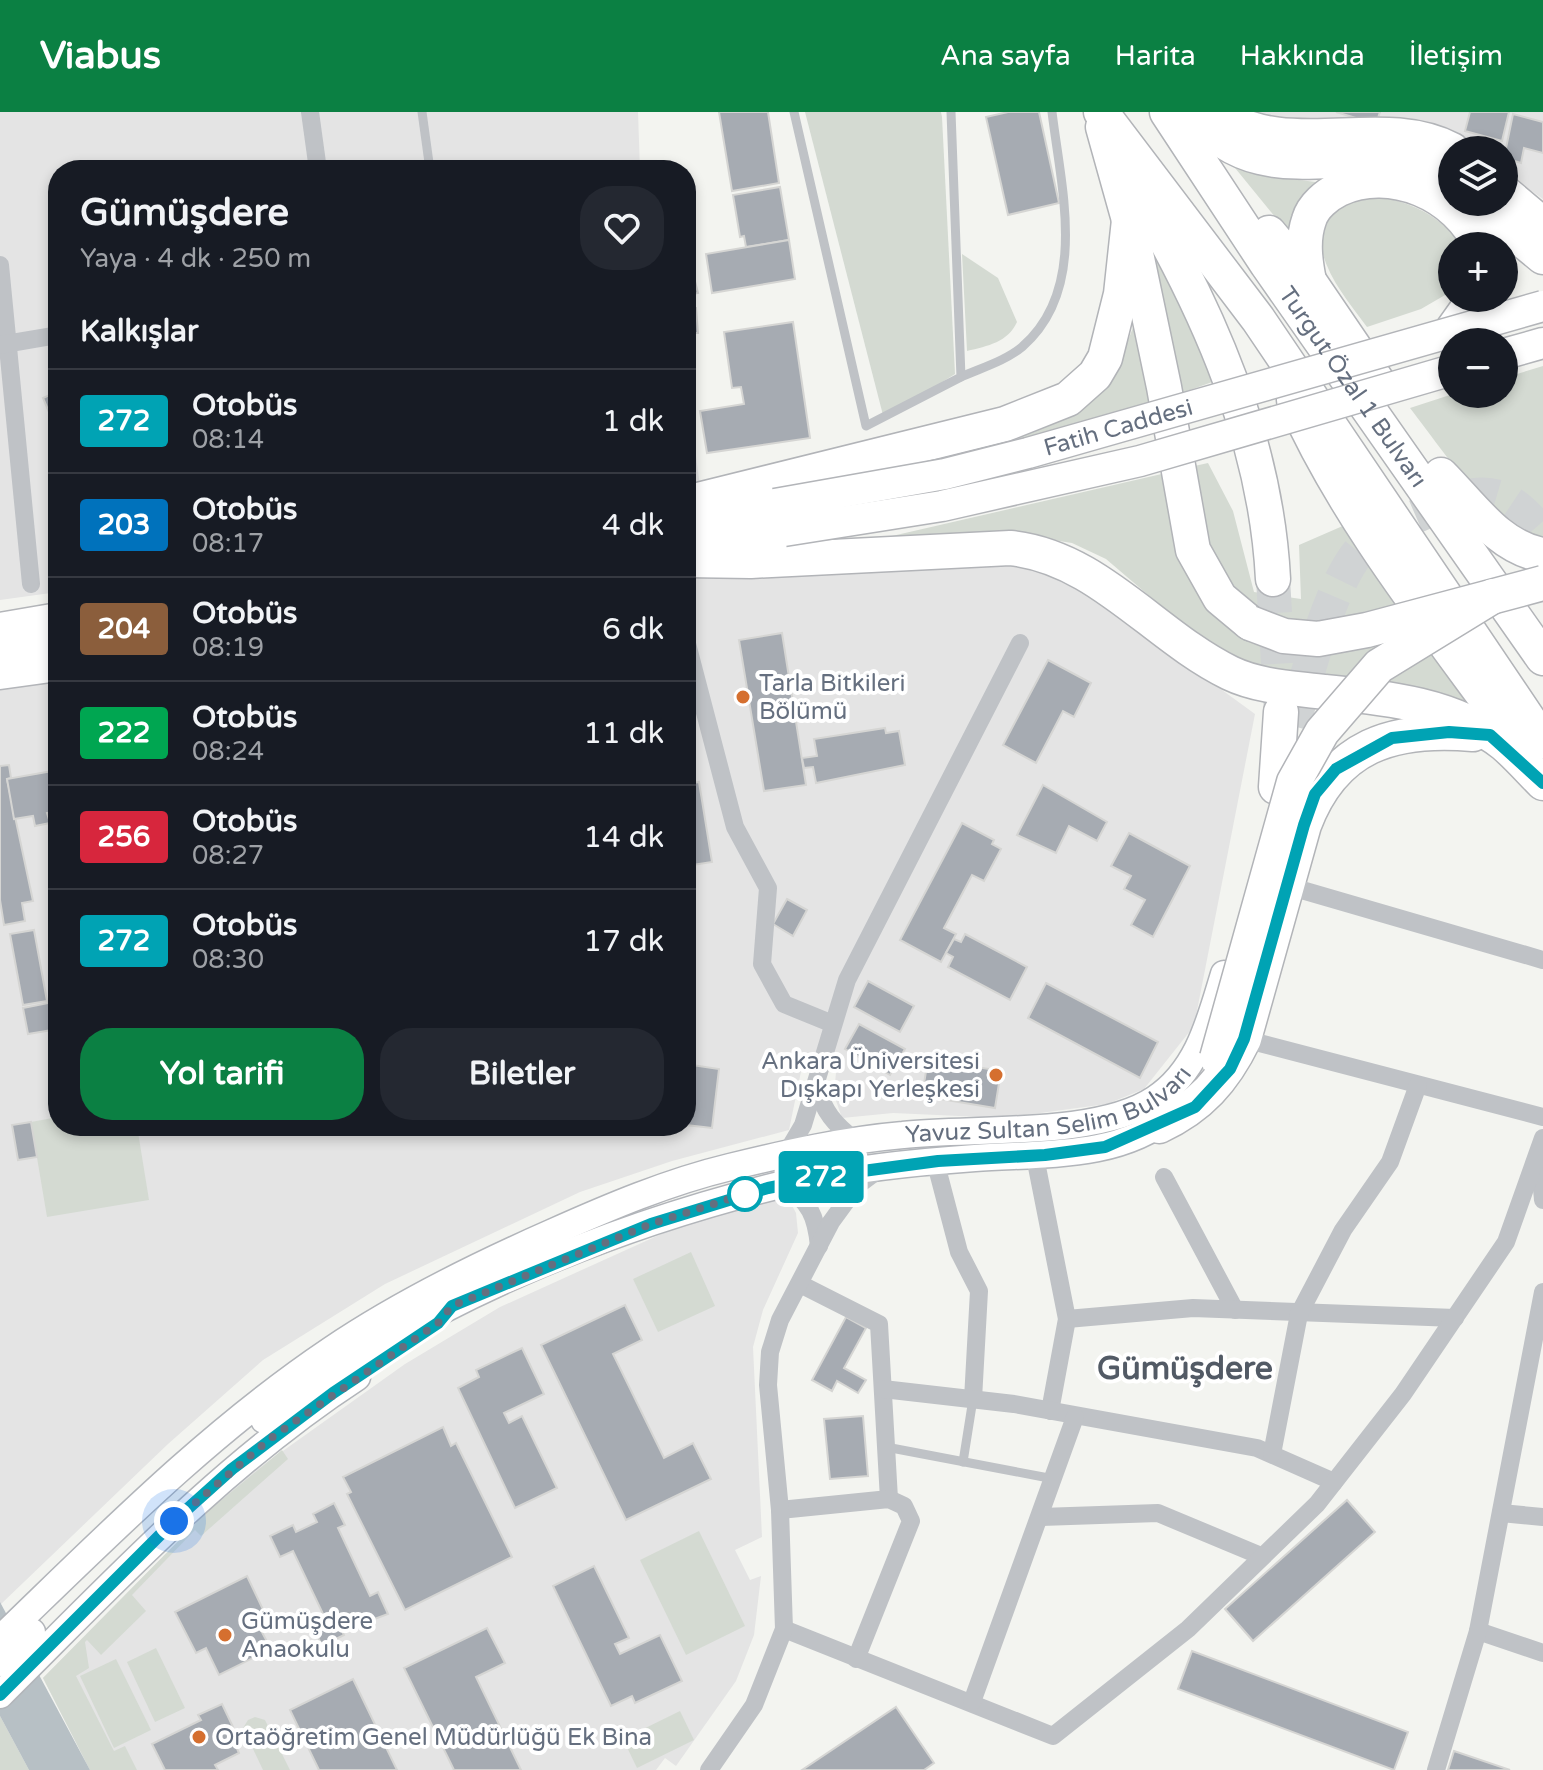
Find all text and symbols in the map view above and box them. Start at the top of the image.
text: Viabus [40,33,161,79]
text: Ana sayfa [940,39,1071,73]
text: Harita [1115,39,1196,73]
text: Hakkında [1240,39,1365,73]
text: İletişim [1409,39,1503,73]
map controls [1438,136,1518,408]
button: layers [1438,136,1518,216]
button: heart [580,186,664,270]
text: Gümüşdere [80,190,289,236]
button: + [1438,232,1518,312]
text: Yaya · 4 dk · 250 m [80,243,311,274]
street label: Turgut Özal 1 Bulvarı [1273,281,1433,493]
text: Kalkışlar [80,313,198,350]
button: − [1438,328,1518,408]
text: Otobüs [192,387,297,424]
street label: Fatih Caddesi [1040,392,1196,462]
text: 1 dk [602,403,664,440]
text: 272 [98,404,150,438]
text: 08:14 [192,424,264,455]
text: Otobüs [192,491,297,528]
text: 4 dk [602,507,664,544]
text: 203 [98,508,150,542]
text: 08:17 [192,528,264,559]
text: Otobüs [192,595,297,632]
text: 6 dk [602,611,664,648]
text: 204 [98,612,150,646]
text: 08:19 [192,632,264,663]
place label: Tarla Bitkileri Bölümü [759,669,905,726]
marker: Tarla Bitkileri Bölümü [734,688,752,706]
text: Otobüs [192,699,297,736]
text: 11 dk [583,715,664,752]
text: 222 [98,716,150,750]
text: 08:24 [192,736,264,767]
text: Otobüs [192,803,297,840]
text: 14 dk [583,819,664,856]
text: 256 [98,820,150,854]
text: 08:27 [192,840,264,871]
text: Otobüs [192,907,297,944]
text: 17 dk [583,923,664,960]
text: 272 [98,924,150,958]
text: 08:30 [192,944,264,975]
button: Yol tarifi [80,1028,364,1120]
button: Biletler [380,1028,664,1120]
place label: Ankara Üniversitesi Dışkapı Yerleşkesi [761,1047,980,1104]
street label: Yavuz Sultan Selim Bulvarı [904,1060,1198,1149]
marker: Ankara Üniversitesi Dışkapı Yerleşkesi [987,1066,1005,1084]
line badge: 272 [775,1151,867,1203]
text: 272 [795,1160,847,1194]
unlabelled marker [728,1177,762,1211]
district label: Gümüşdere [1097,1350,1273,1388]
your location [154,1501,194,1541]
place label: Gümüşdere Anaokulu [241,1607,373,1664]
marker: Gümüşdere Anaokulu [216,1626,234,1644]
place label: Ortaöğretim Genel Müdürlüğü Ek Bina [215,1723,652,1752]
marker: Ortaöğretim Genel Müdürlüğü Ek Bina [190,1728,208,1746]

